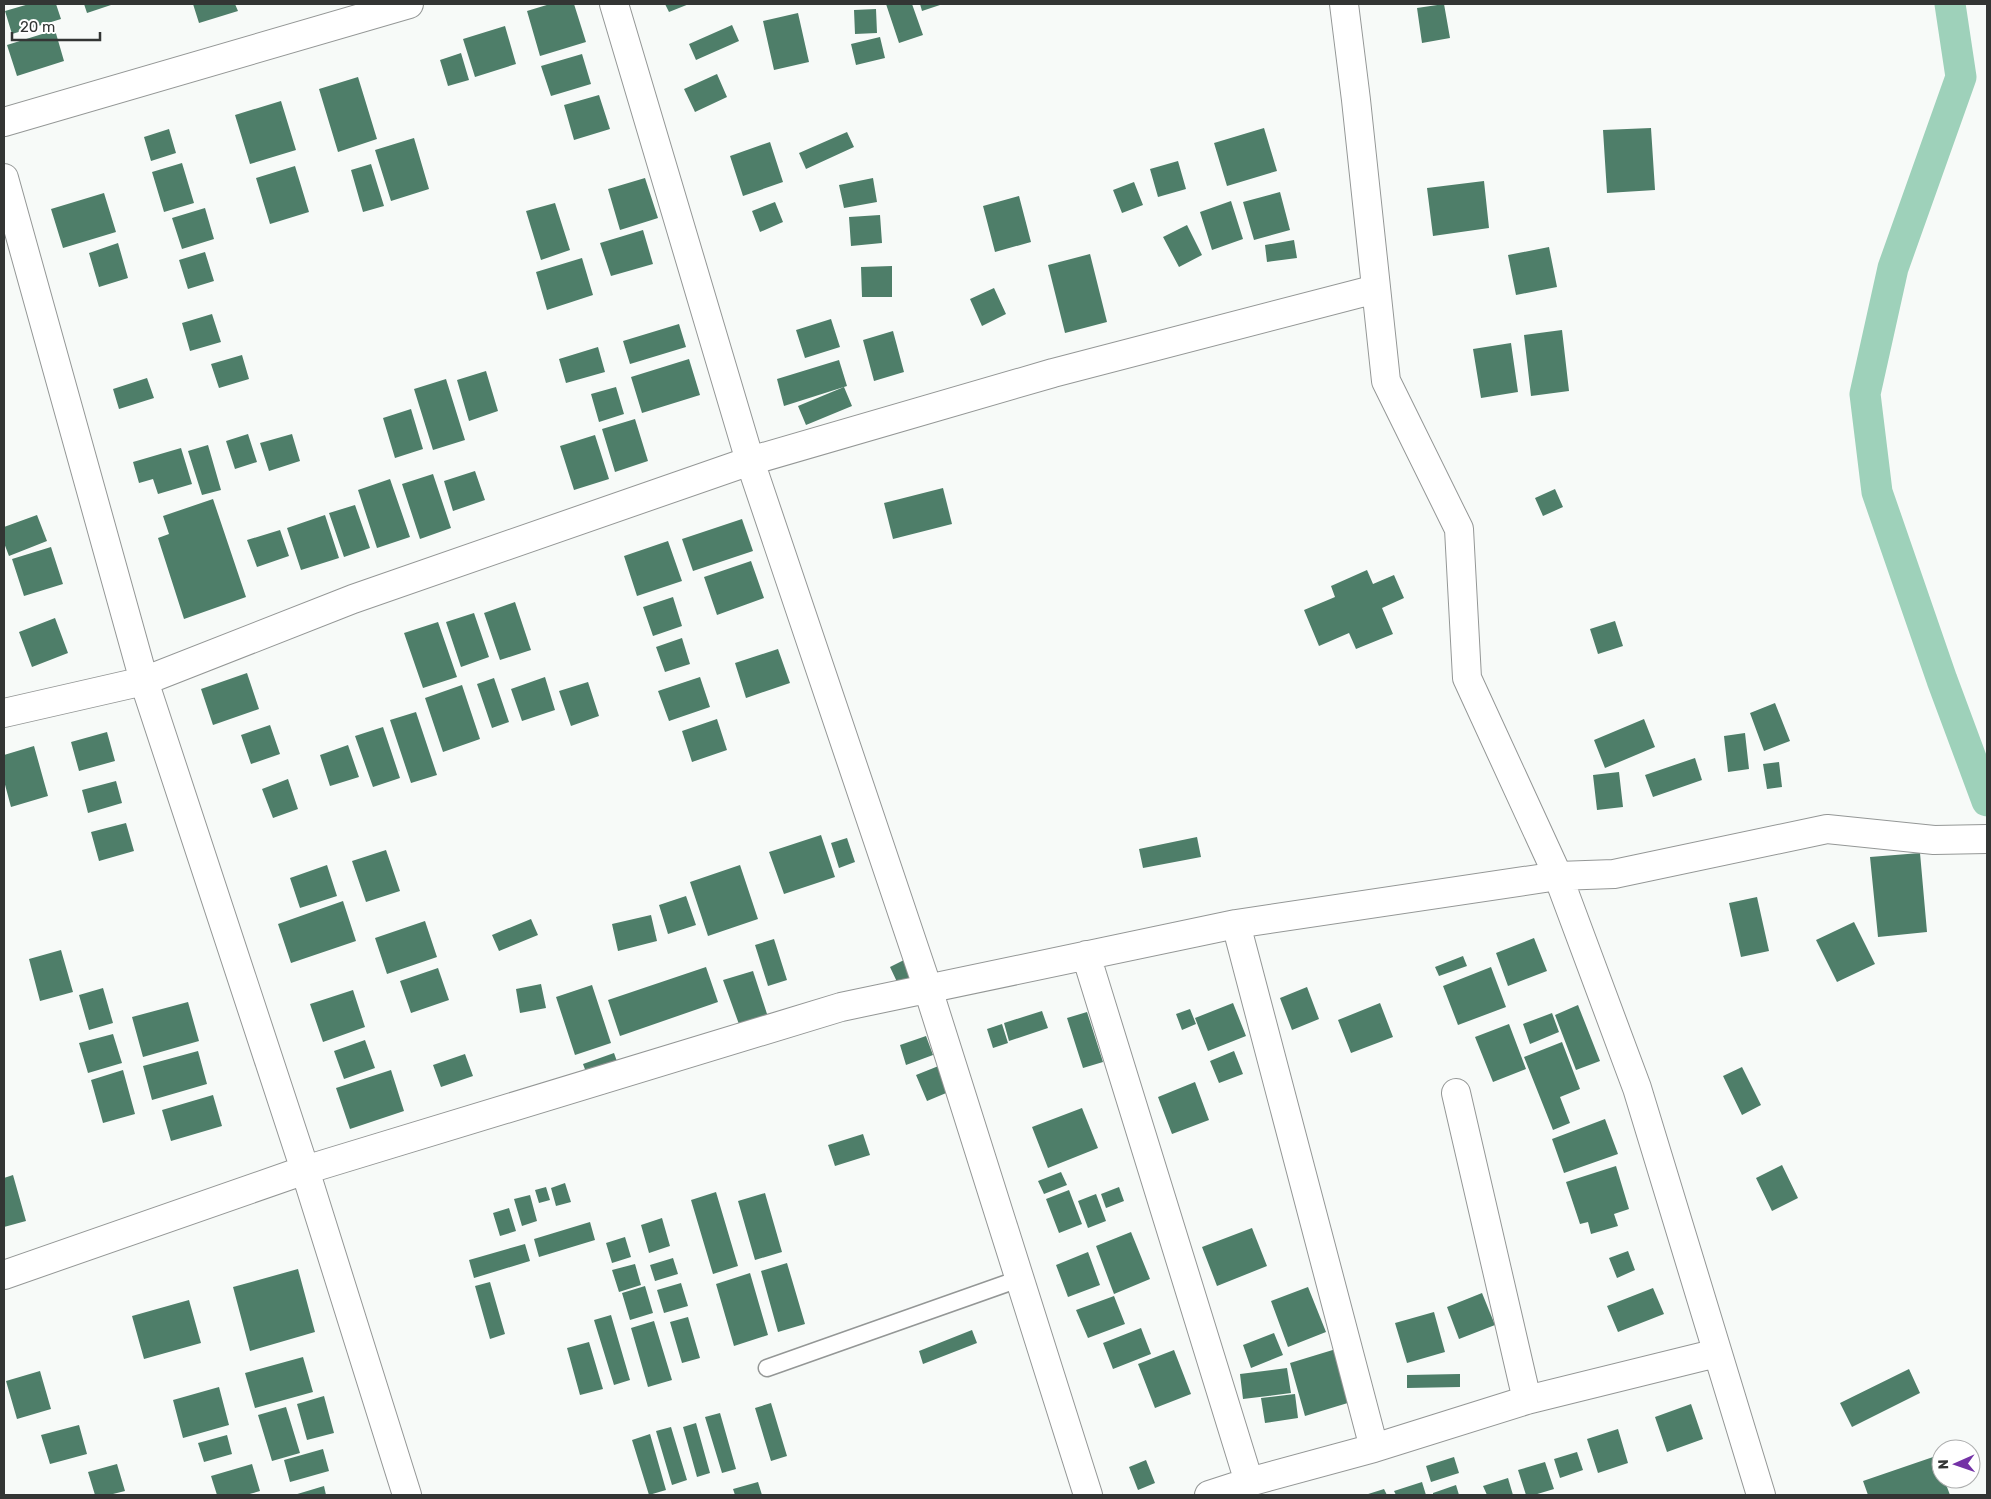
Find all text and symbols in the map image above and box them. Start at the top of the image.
scale bar [12,10,100,42]
text: 20 m [20,18,55,36]
north arrow [1931,1439,1981,1489]
text: N [1935,1459,1952,1470]

